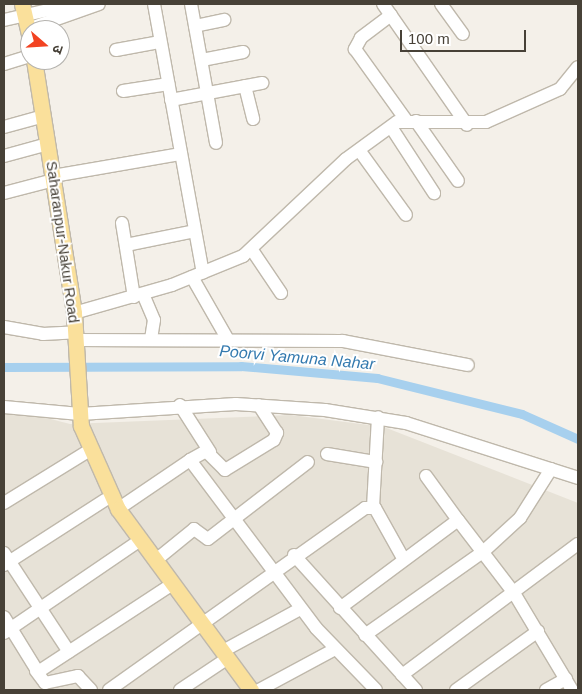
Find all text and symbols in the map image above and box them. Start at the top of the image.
north arrow [20,20,70,70]
scale bar [402,20,528,52]
text: 100 m [408,30,450,47]
text: उ [49,43,67,56]
street label: Saharanpur-Nakur Road [43,160,83,324]
water label: Poorvi Yamuna Nahar [218,342,376,374]

